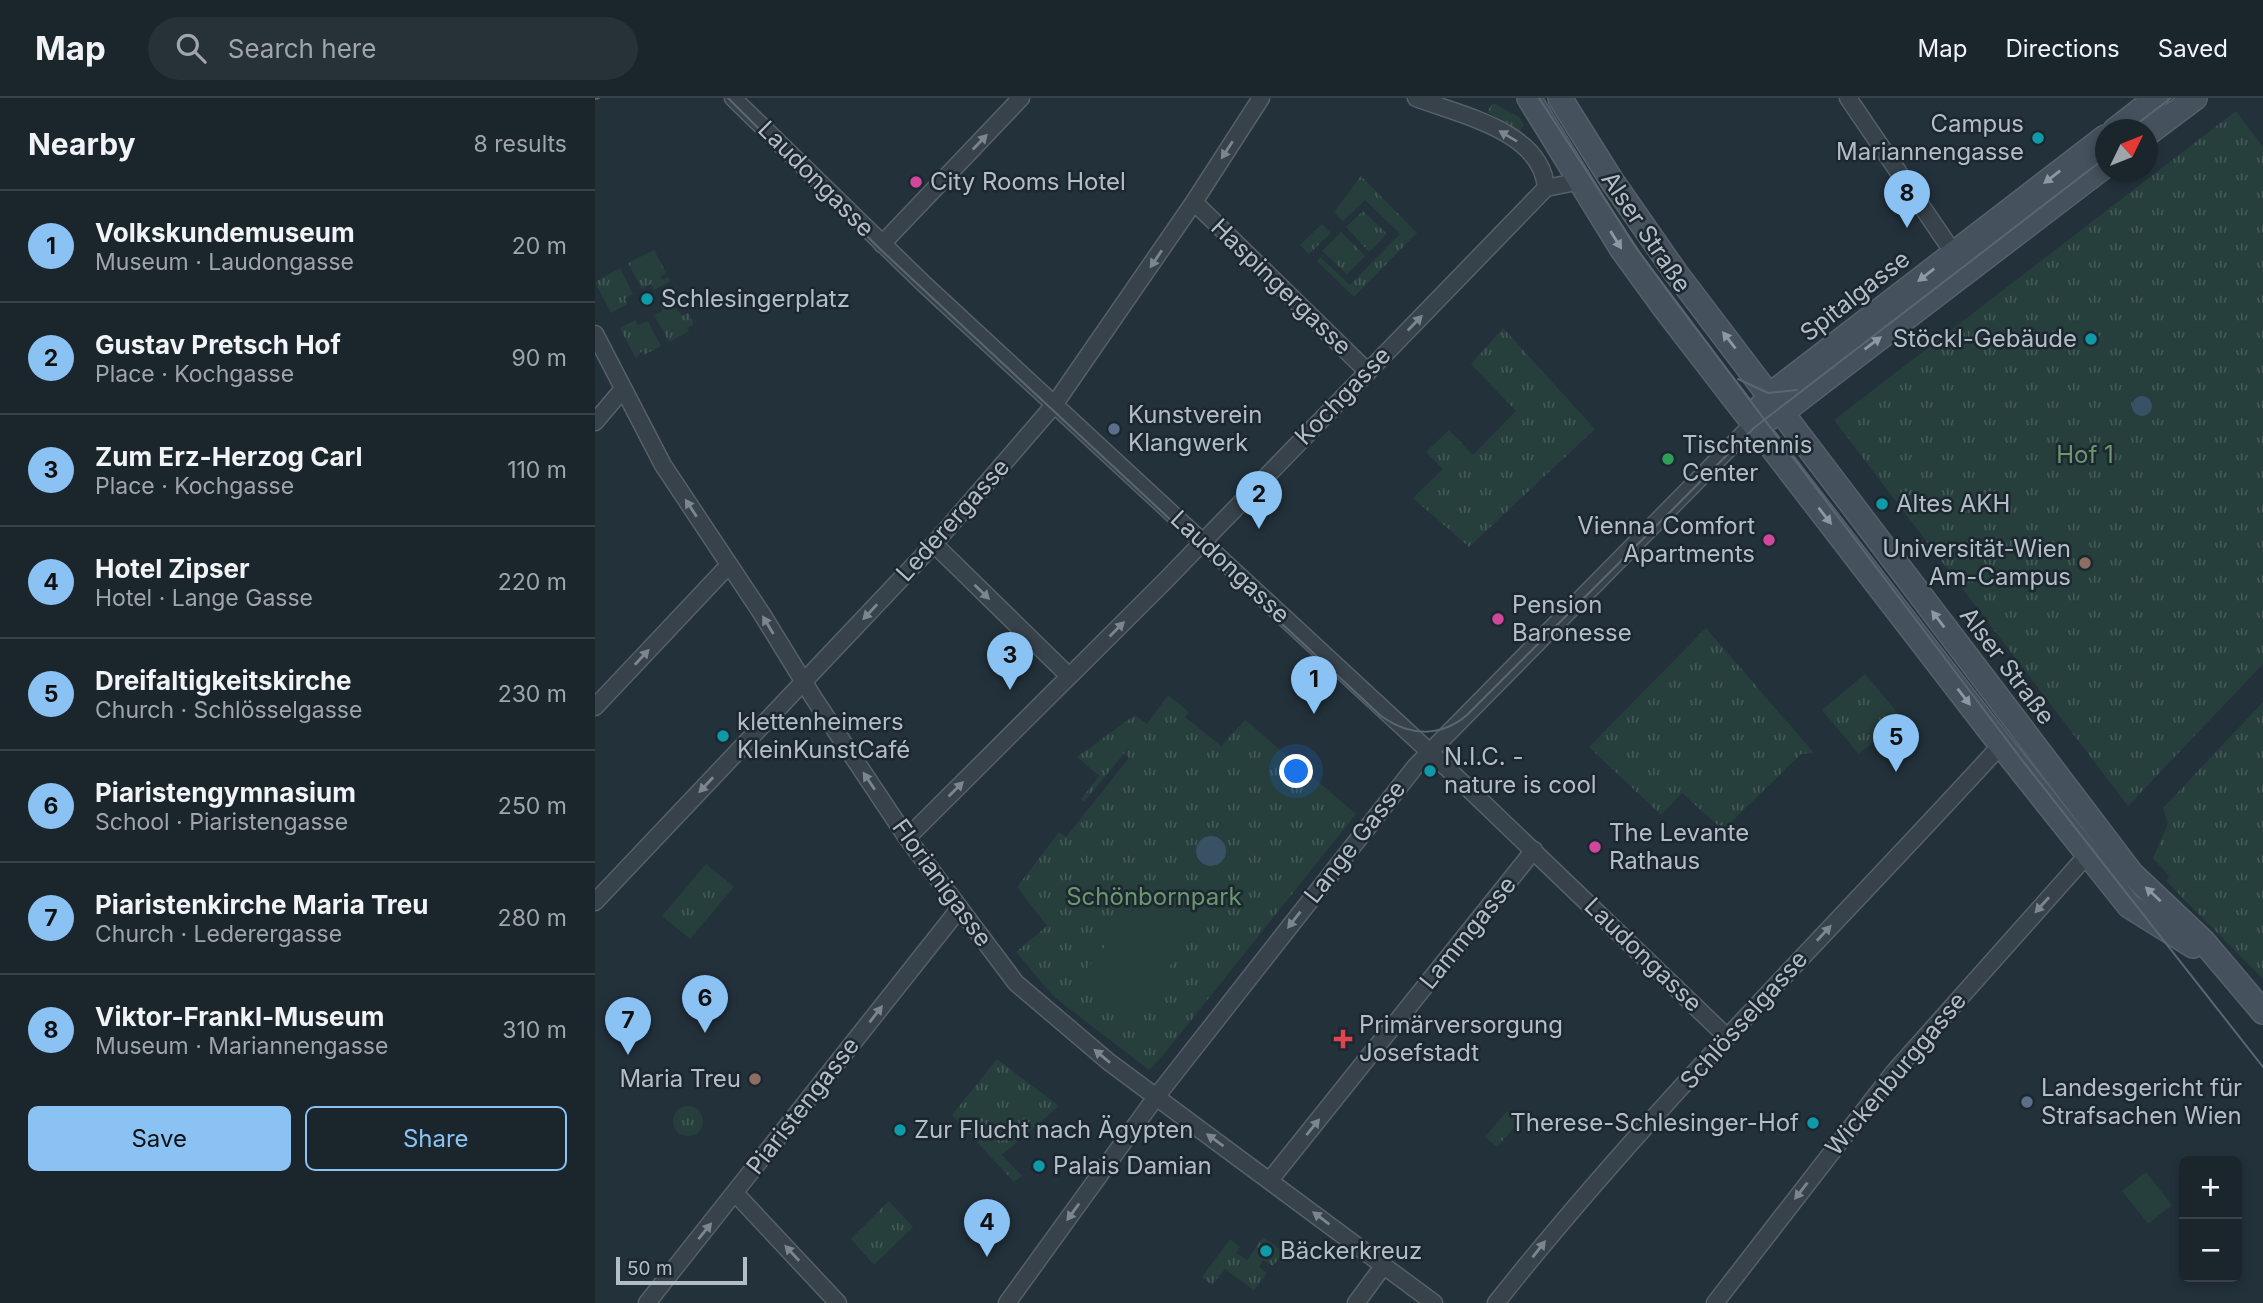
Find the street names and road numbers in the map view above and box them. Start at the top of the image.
street label: Laudongasse [752,115,880,243]
street label: Alser Straße [1595,166,1697,298]
street label: Haspingergasse [1205,212,1357,361]
street label: Spitalgasse [1794,244,1915,347]
street label: Kochgasse [1289,341,1396,451]
street label: Lederergasse [890,452,1015,587]
street label: Laudongasse [1165,504,1296,629]
street label: Alser Straße [1954,601,2061,730]
street label: Lange Gasse [1298,775,1411,909]
street label: Florianigasse [886,813,998,952]
street label: Lammgasse [1413,870,1522,995]
street label: Laudongasse [1579,891,1708,1018]
street label: Schlösselgasse [1674,945,1813,1095]
street label: Wickenburggasse [1819,986,1972,1161]
street label: Piaristengasse [740,1031,865,1180]

